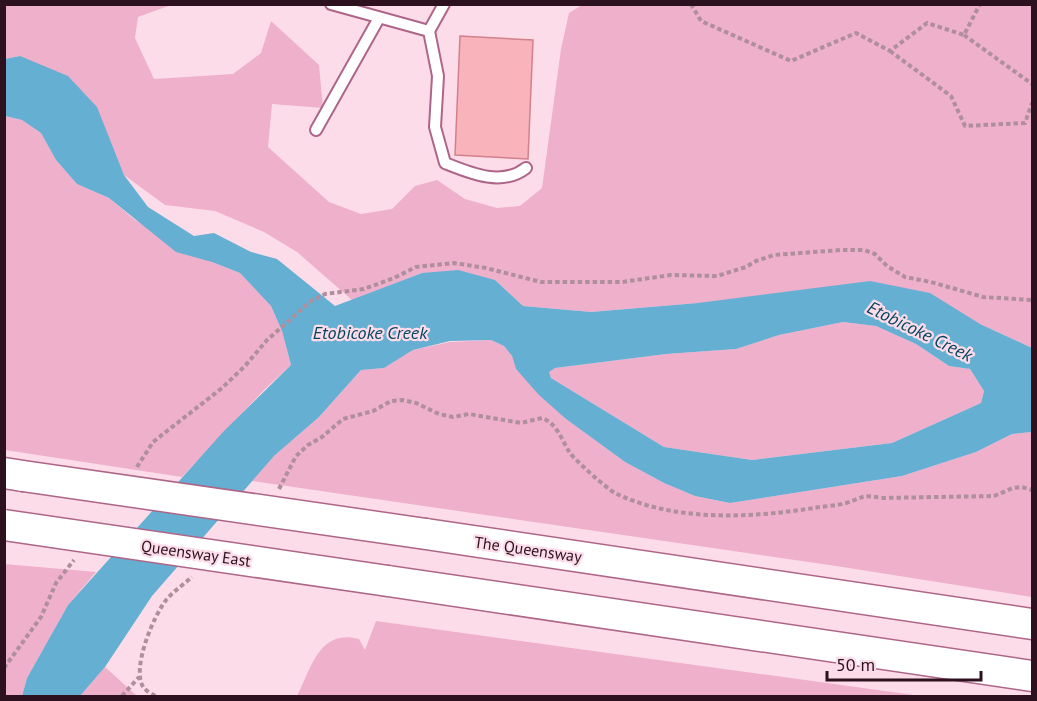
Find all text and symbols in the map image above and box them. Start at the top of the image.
water label: Etobicoke Creek [864,296,977,367]
water label: Etobicoke Creek [313,321,428,344]
street label: The Queensway [473,532,584,567]
street label: Queensway East [140,535,253,571]
scale bar [827,644,982,682]
text: 50 m [836,653,875,676]

